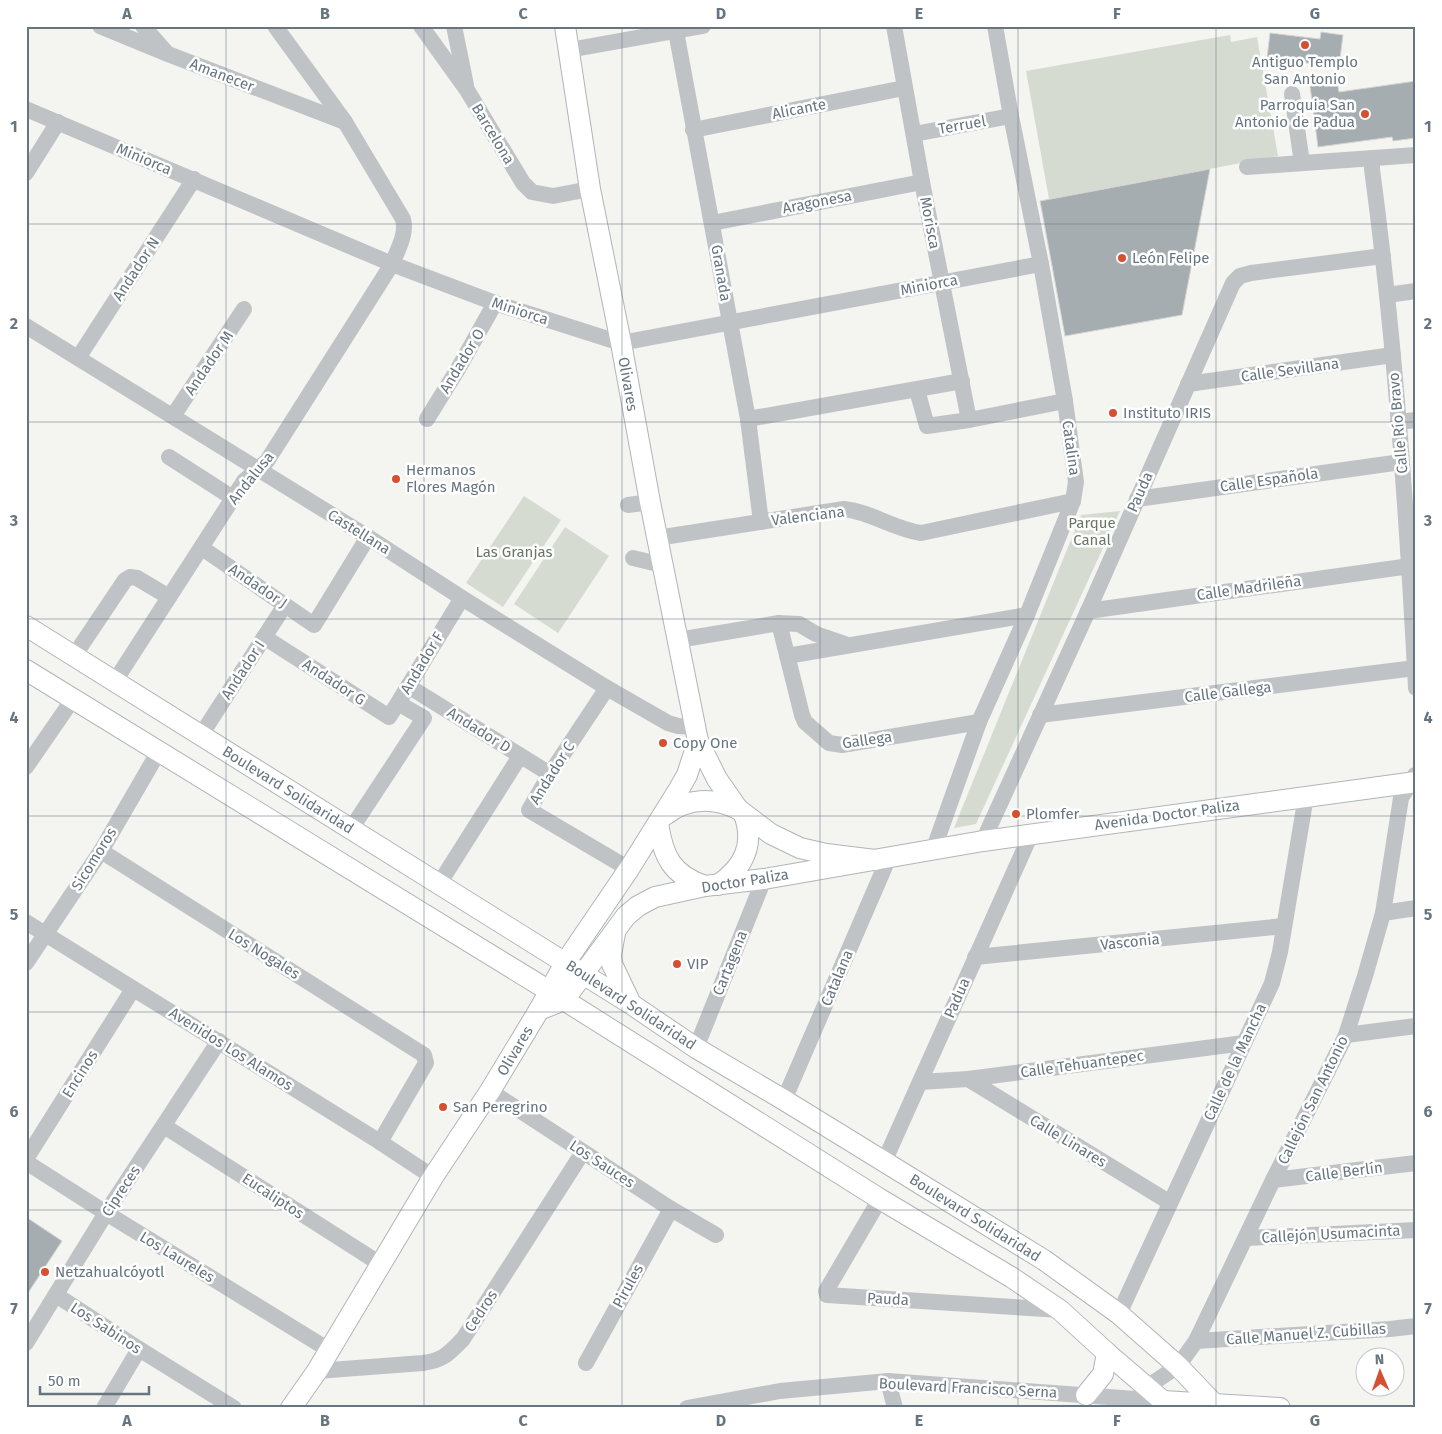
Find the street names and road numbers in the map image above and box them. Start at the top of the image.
street label: Amanecer [187,55,257,96]
street label: Alicante [771,95,827,123]
street label: Barcelona [468,100,518,168]
street label: Terruel [937,112,988,138]
street label: Miniorca [114,139,174,179]
street label: Aragonesa [781,186,853,218]
street label: Morisca [916,195,944,251]
street label: Andador N [109,234,163,304]
street label: Granada [707,243,735,303]
street label: Miniorca [899,271,959,299]
street label: Miniorca [490,293,550,329]
street label: Andador O [436,325,488,397]
street label: Andador M [181,327,237,399]
street label: Calle Sevillana [1240,354,1340,386]
street label: Olivares [614,355,642,413]
street label: Calle Río Bravo [1385,372,1411,474]
street label: Catalina [1058,419,1084,477]
street label: Andalusa [224,448,278,508]
street label: Calle Española [1219,464,1319,496]
street label: Pauda [1123,469,1157,515]
street label: Valenciana [770,503,846,529]
street label: Castellana [324,506,394,558]
street label: Andador J [225,560,291,612]
street label: Calle Madrileña [1196,572,1302,604]
street label: Andador F [396,629,448,697]
street label: Andador I [217,637,269,703]
street label: Andador G [299,655,369,709]
street label: Calle Gallega [1184,678,1272,706]
street label: Andador D [444,703,514,757]
street label: Gallega [841,728,893,752]
street label: Andador C [526,738,579,808]
street label: Boulevard Solidaridad [219,742,357,838]
street label: Avenida Doctor Paliza [1093,796,1241,834]
street label: Sicomoros [68,824,120,894]
street label: Doctor Paliza [700,865,790,897]
street label: Los Nogales [225,925,303,983]
street label: Cartagena [709,928,751,998]
street label: Vasconia [1099,930,1161,954]
street label: Catalana [817,947,857,1009]
street label: Boulevard Solidaridad [563,956,699,1054]
street label: Padua [940,975,974,1021]
street label: Calle de la Mancha [1200,1000,1270,1124]
street label: Avenidos Los Alamos [166,1004,296,1094]
street label: Olivares [493,1023,537,1079]
street label: Callejón San Antonio [1274,1033,1352,1167]
street label: Calle Tehuantepec [1019,1046,1145,1082]
street label: Encinos [58,1047,102,1101]
street label: Calle Linares [1026,1111,1110,1171]
street label: Los Sauces [566,1136,638,1192]
street label: Calle Berlín [1304,1158,1384,1186]
street label: Cipreces [98,1162,144,1220]
street label: Eucaliptos [239,1169,307,1223]
street label: Boulevard Solidaridad [906,1170,1044,1266]
street label: Callejón Usumacinta [1261,1221,1401,1247]
street label: Los Laureles [136,1228,218,1286]
street label: Pirules [609,1261,647,1311]
street label: Cedros [461,1287,501,1335]
street label: Pauda [867,1289,909,1309]
street label: Los Sabinos [67,1298,145,1358]
street label: Calle Manuel Z. Cubillas [1225,1319,1387,1349]
street label: Boulevard Francisco Serna [878,1374,1058,1402]

